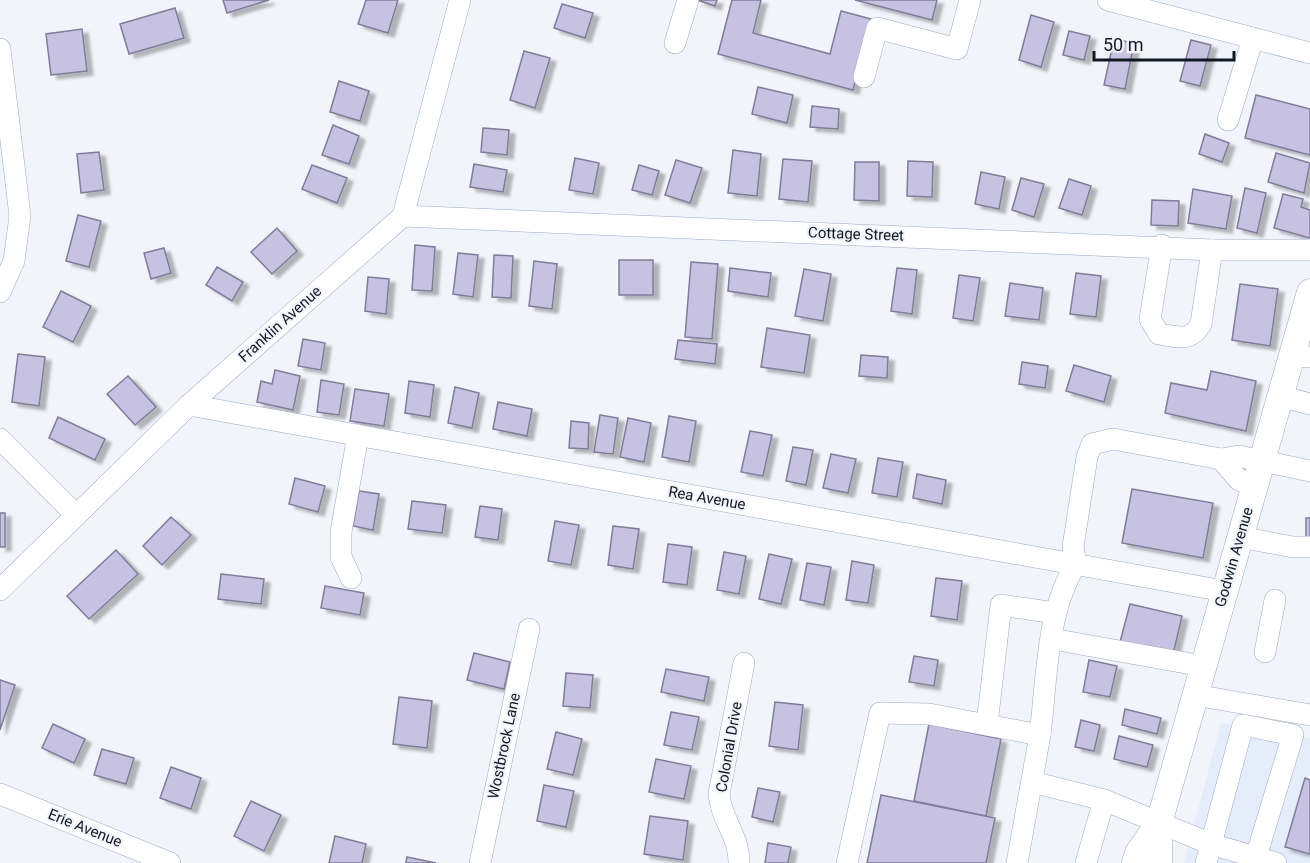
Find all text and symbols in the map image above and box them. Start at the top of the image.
scale bar [1094,24,1234,62]
text: 50 m [1103,34,1143,55]
street label: Cottage Street [808,223,904,245]
street label: Franklin Avenue [235,282,325,366]
street label: Rea Avenue [667,482,747,514]
street label: Godwin Avenue [1211,505,1257,609]
street label: Wostbrock Lane [484,691,524,801]
street label: Colonial Drive [712,700,746,794]
street label: Erie Avenue [45,805,125,851]

